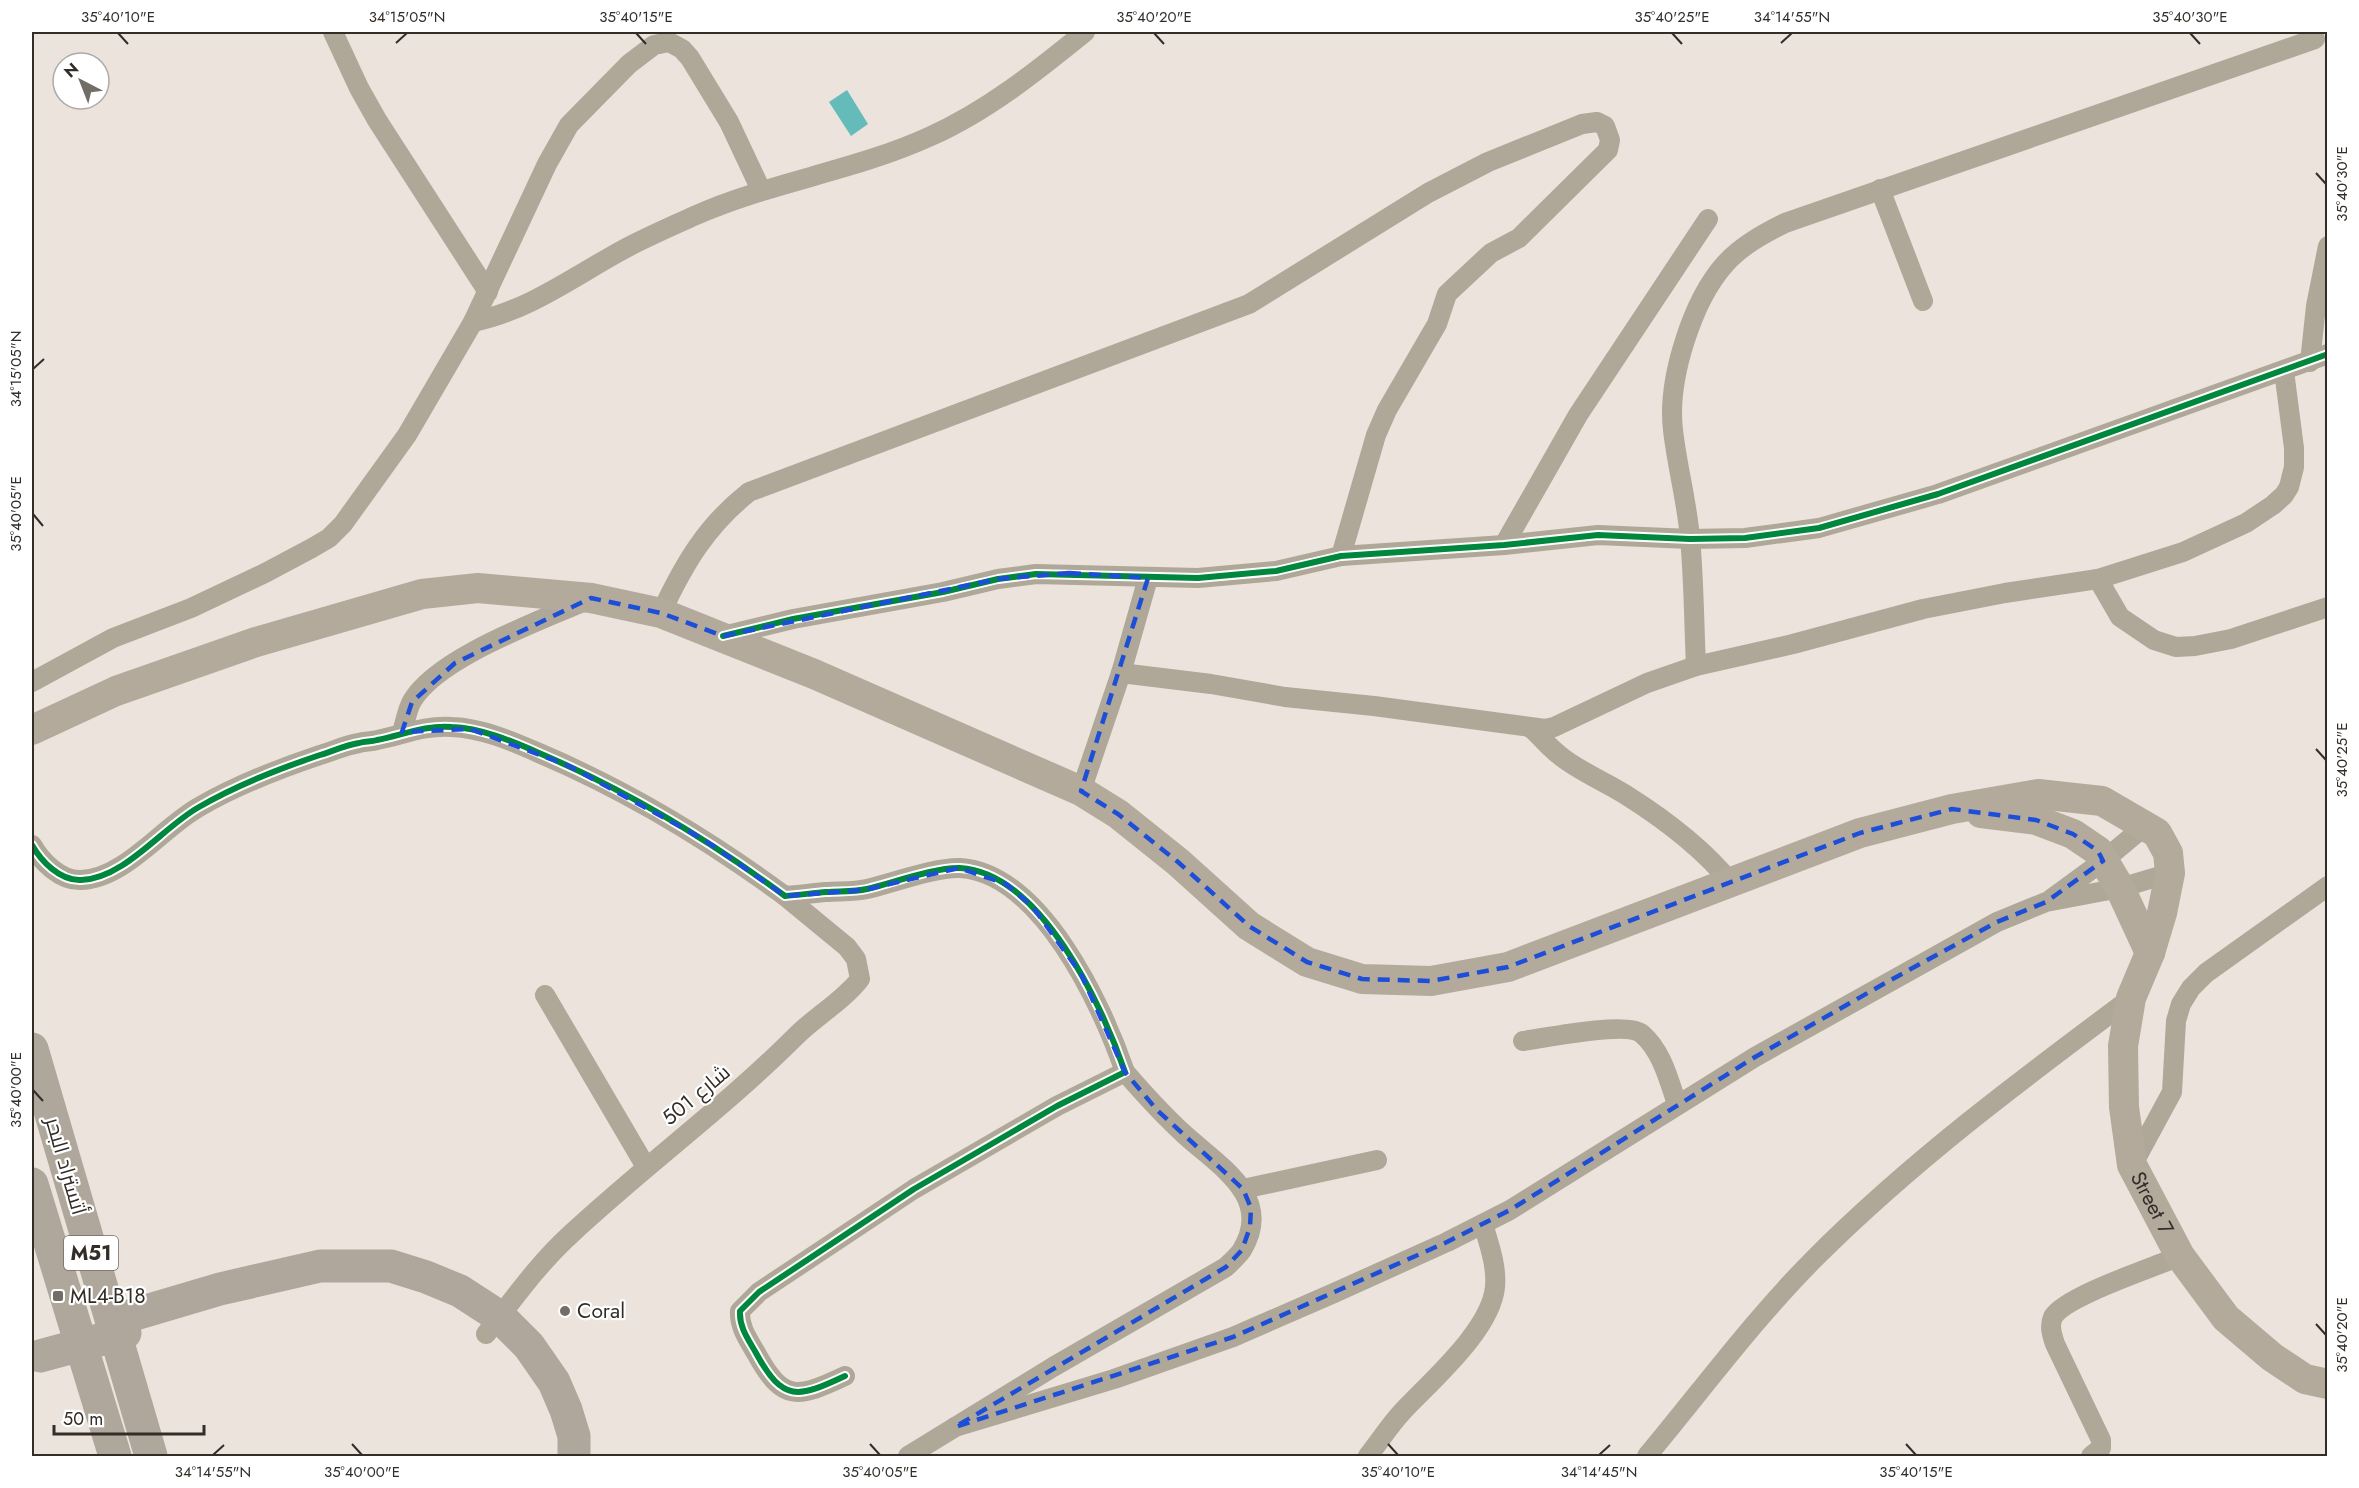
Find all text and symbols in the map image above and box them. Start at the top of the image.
text: 35°40'10"E [81,6,155,28]
text: 34°15'05"N [369,6,445,28]
text: 35°40'15"E [599,6,673,28]
text: 35°40'20"E [1116,6,1192,28]
text: 35°40'25"E [1634,6,1710,28]
text: 34°14'55"N [1754,6,1830,28]
text: 35°40'30"E [2152,6,2228,28]
north arrow [51,51,111,111]
text: N [59,57,84,83]
text: 35°40'30"E [2331,146,2353,222]
text: 34°15'05"N [5,331,27,407]
text: 35°40'05"E [5,476,27,552]
text: 35°40'25"E [2331,722,2353,798]
text: 35°40'00"E [5,1052,27,1128]
street label: شارع 501 [655,1058,737,1132]
street label: أتستراد البحر [37,1113,94,1218]
street label: Street 7 [2123,1166,2181,1240]
road number: M51 [64,1236,118,1270]
place label: ML4-B18 [70,1281,146,1311]
marker: ML4-B18 [51,1289,65,1303]
place label: Coral [577,1296,625,1326]
text: 35°40'20"E [2331,1297,2353,1373]
marker: Coral [558,1304,572,1318]
scale bar [54,1398,204,1436]
text: 50 m [63,1406,103,1432]
text: 34°14'55"N [175,1461,251,1483]
text: 35°40'00"E [324,1461,400,1483]
text: 35°40'05"E [842,1461,918,1483]
text: 35°40'10"E [1361,1461,1435,1483]
text: 34°14'45"N [1561,1461,1637,1483]
text: 35°40'15"E [1879,1461,1953,1483]

